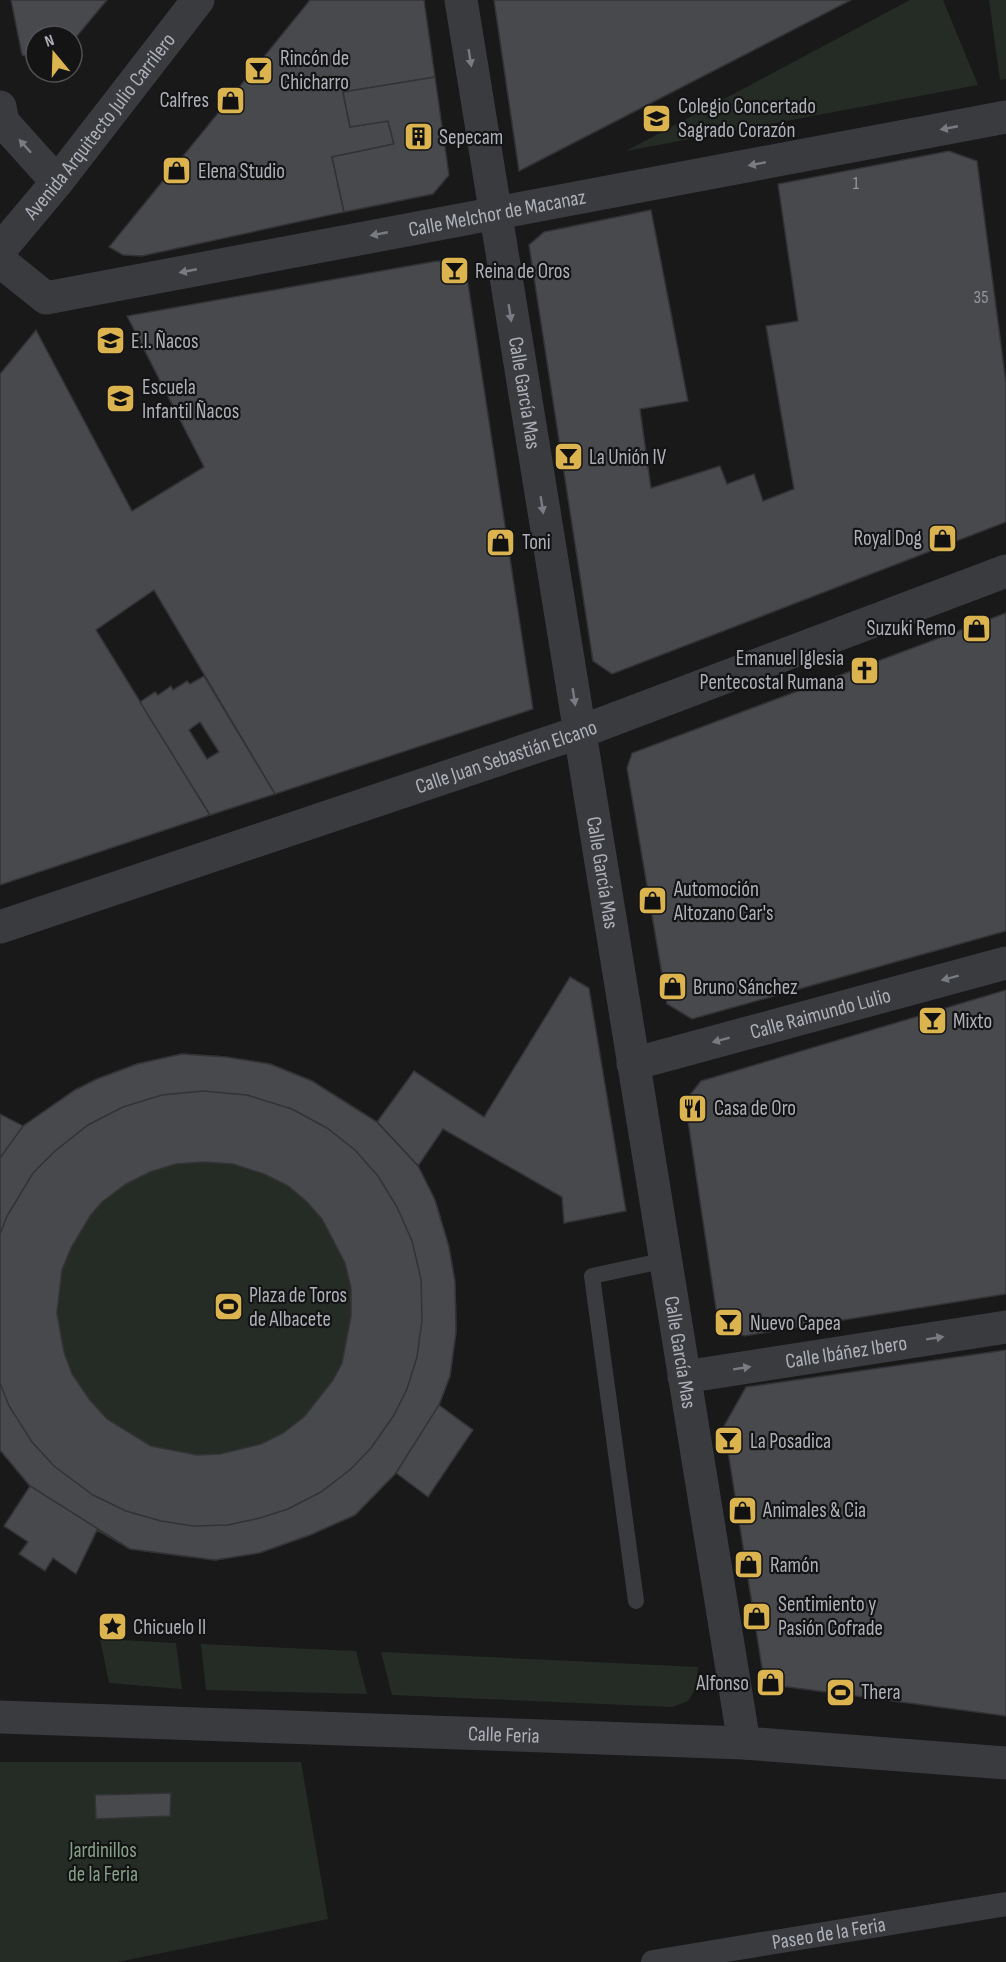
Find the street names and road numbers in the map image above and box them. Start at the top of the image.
street label: Avenida Arquitecto Julio Carrilero [18,28,180,225]
street label: Calle Melchor de Macanaz [406,184,588,242]
street label: Calle García Mas [503,335,546,451]
street label: Calle Juan Sebastián Elcano [412,714,600,799]
street label: Calle García Mas [581,815,624,931]
street label: Calle Raimundo Lulio [747,982,893,1044]
street label: Calle García Mas [659,1294,702,1410]
street label: Calle Ibáñez Ibero [783,1330,909,1374]
street label: Calle Feria [467,1721,540,1748]
street label: Paseo de la Feria [770,1911,887,1955]

